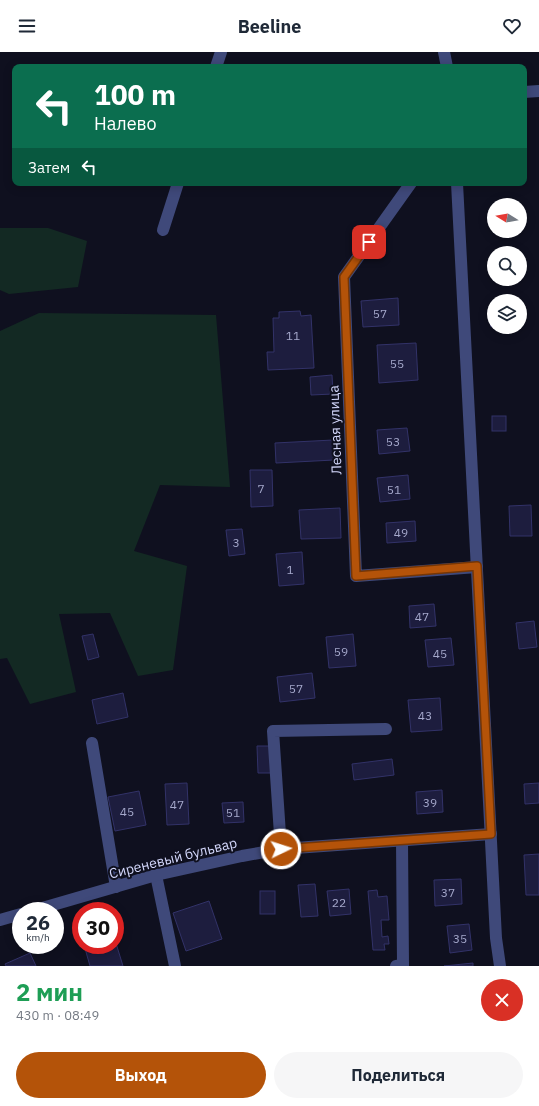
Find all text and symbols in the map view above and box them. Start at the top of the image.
icon: menu [16,15,38,37]
text: Beeline [238,15,301,38]
icon: heart [501,15,523,37]
text: 100 m [94,76,176,113]
icon: left [28,80,80,132]
text: Налево [94,112,157,135]
icon: left [78,156,100,178]
text: Затем [28,158,70,177]
north arrow [487,198,527,238]
map controls [487,198,527,334]
pin [352,225,386,259]
icon: arrive [358,231,380,253]
button: search [487,246,527,286]
button: layers [487,294,527,334]
house number: 57 [373,306,387,321]
house number: 11 [286,328,300,343]
house number: 55 [390,356,404,371]
street label: Лесная улица [324,384,346,475]
house number: 53 [386,434,400,449]
house number: 7 [257,481,265,496]
house number: 51 [387,482,401,497]
house number: 49 [394,525,408,540]
house number: 3 [232,535,240,550]
house number: 1 [286,562,294,577]
house number: 47 [415,609,429,624]
house number: 59 [334,644,348,659]
house number: 45 [433,646,447,661]
house number: 57 [289,681,303,696]
house number: 43 [418,708,432,723]
house number: 39 [423,795,437,810]
house number: 47 [170,797,184,812]
house number: 45 [120,804,134,819]
house number: 51 [226,805,240,820]
position arrow [260,828,302,870]
street label: Сиреневый бульвар [107,833,239,883]
house number: 37 [441,885,455,900]
house number: 22 [332,895,346,910]
speed limit sign: 30 [72,902,124,954]
text: 26 [26,909,50,936]
text: km/h [26,931,50,944]
house number: 35 [453,931,467,946]
text: 2 мин [16,976,83,1008]
button: close [481,979,523,1021]
text: 430 m · 08:49 [16,1007,99,1024]
button: Выход [16,1052,266,1098]
button: Поделиться [274,1052,523,1098]

